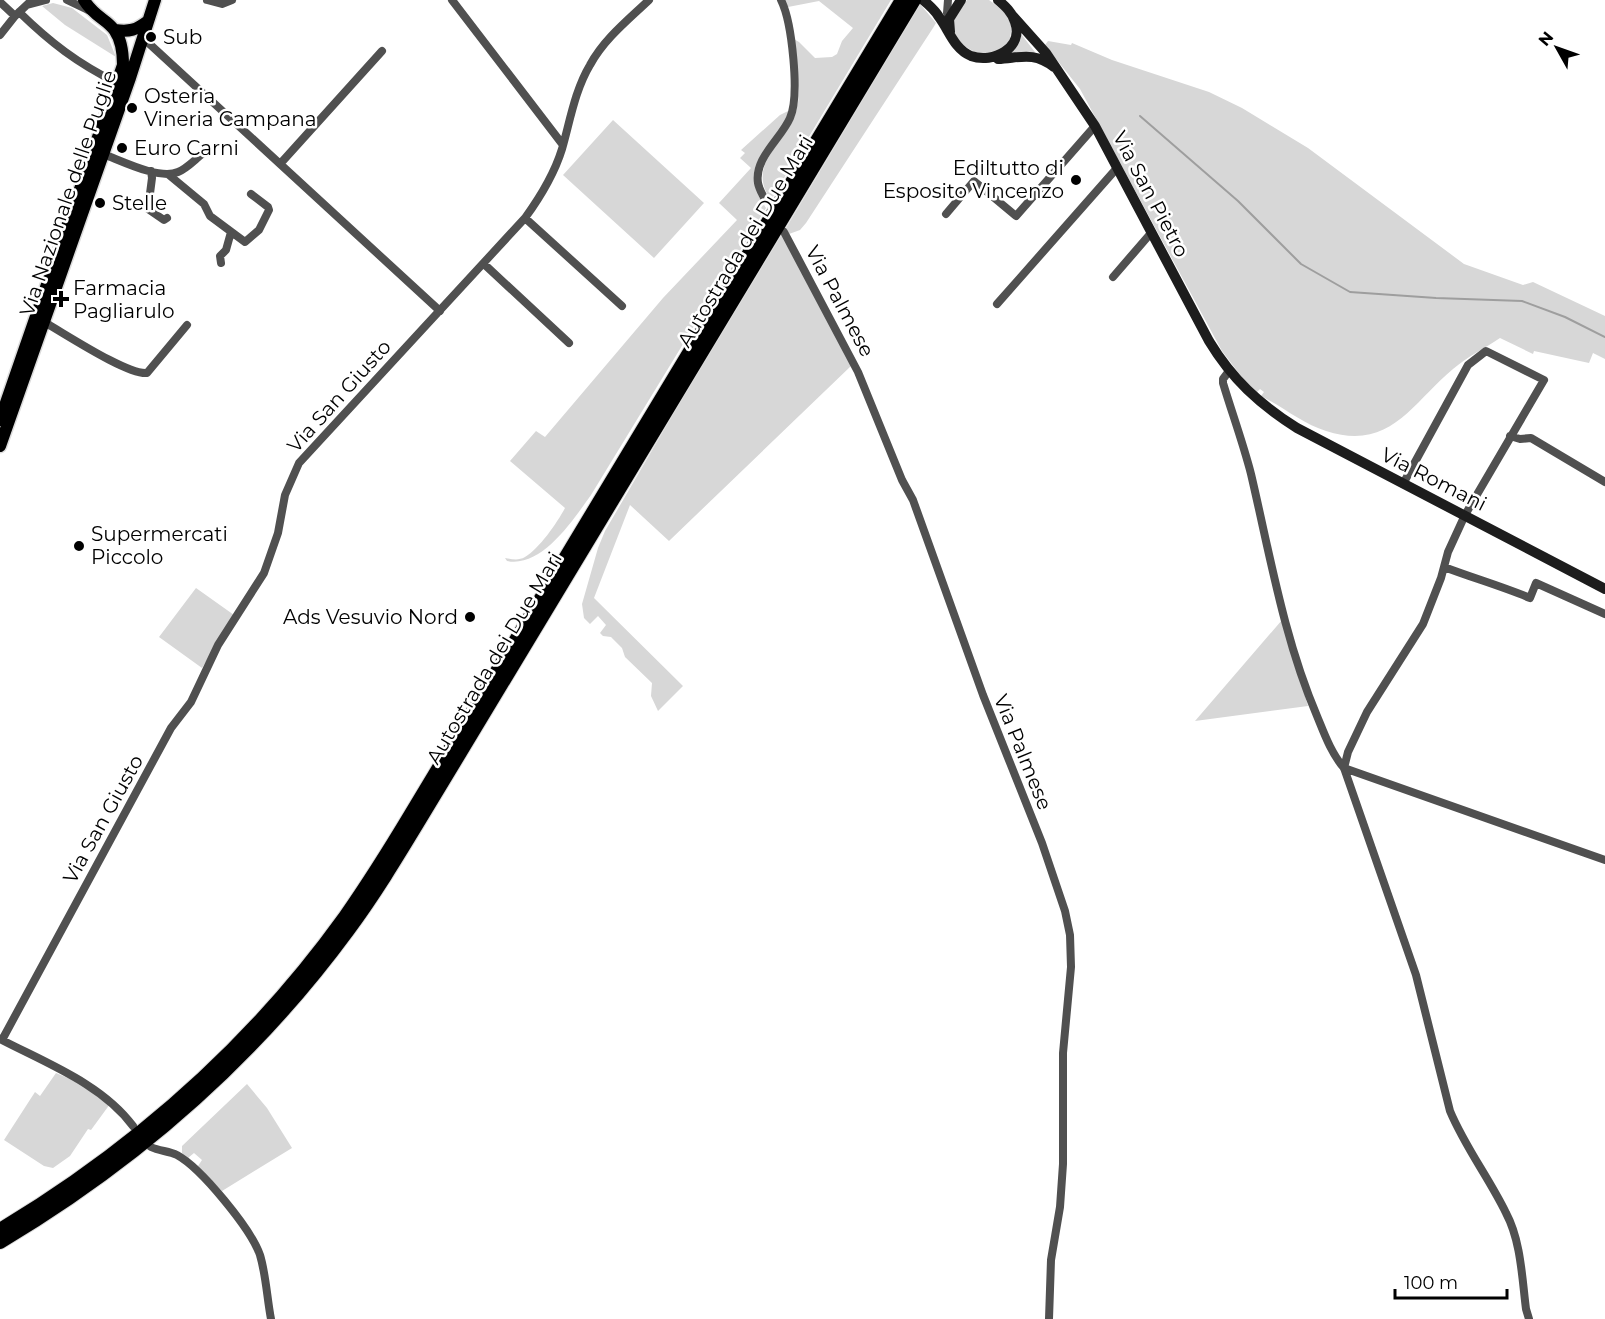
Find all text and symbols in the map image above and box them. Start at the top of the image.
north arrow [1527,18,1587,78]
place label: Sub [163,25,202,49]
text: N [1534,28,1557,50]
marker: Sub [144,30,158,44]
street label: Via Nazionale delle Puglie [15,67,121,319]
place label: Osteria Vineria Campana [144,84,317,131]
marker: Osteria Vineria Campana [125,101,139,115]
street label: Via San Pietro [1108,127,1194,261]
street label: Autostrada dei Due Mari [672,131,818,351]
place label: Euro Carni [134,136,239,160]
marker: Euro Carni [115,141,129,155]
place label: Ediltutto di Esposito Vincenzo [883,156,1064,203]
marker: Ediltutto di Esposito Vincenzo [1069,173,1083,187]
place label: Stelle [112,191,167,215]
marker: Stelle [93,196,107,210]
street label: Via Palmese [801,241,879,361]
place label: Farmacia Pagliarulo [73,276,175,323]
marker: Farmacia Pagliarulo [54,292,68,306]
street label: Via San Giusto [282,335,396,457]
street label: Via Romani [1377,442,1491,516]
place label: Supermercati Piccolo [91,522,228,569]
marker: Supermercati Piccolo [72,539,86,553]
street label: Autostrada dei Due Mari [421,548,567,768]
place label: Ads Vesuvio Nord [283,605,458,629]
marker: Ads Vesuvio Nord [463,610,477,624]
street label: Via Palmese [989,691,1057,813]
street label: Via San Giusto [58,751,148,887]
scale bar [1395,1262,1508,1300]
text: 100 m [1404,1272,1458,1294]

